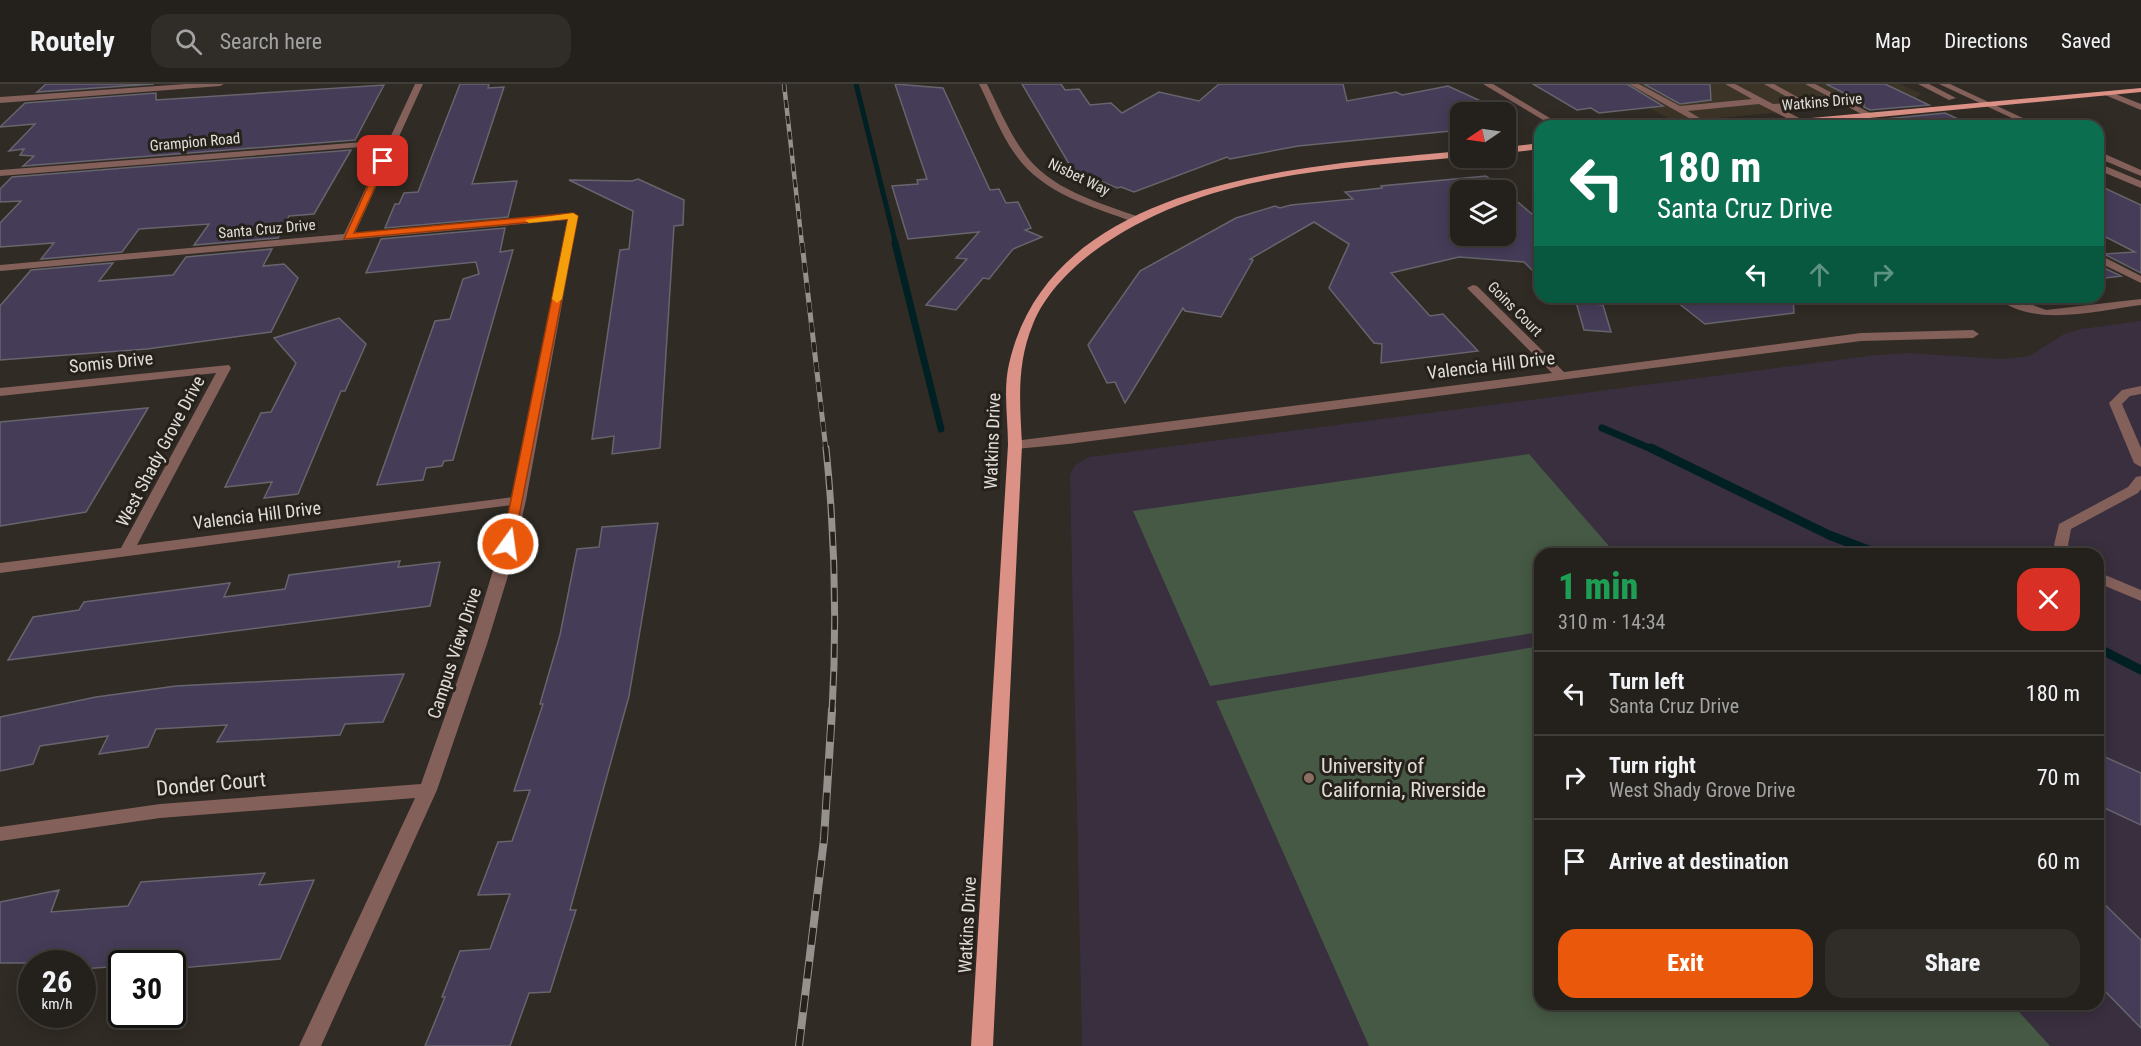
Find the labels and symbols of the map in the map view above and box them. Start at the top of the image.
street label: Watkins Drive [1781,90,1863,114]
north arrow [1450,102,1516,168]
street label: Grampion Road [149,129,241,155]
pin [357,135,408,186]
street label: Nisbet Way [1045,154,1113,200]
street label: Santa Cruz Drive [218,216,316,242]
street label: Goins Court [1484,278,1546,340]
street label: Somis Drive [68,347,154,377]
street label: Valencia Hill Drive [1426,347,1556,383]
street label: West Shady Grove Drive [111,372,209,530]
street label: Watkins Drive [980,392,1004,490]
street label: Valencia Hill Drive [192,497,322,533]
position arrow [476,512,540,576]
street label: Campus View Drive [423,585,485,721]
place label: University of California, Riverside [1321,754,1486,802]
street label: Donder Court [155,767,267,801]
marker: University of California, Riverside [1302,771,1316,785]
street label: Watkins Drive [954,876,980,974]
speed limit sign: 30 [108,950,186,1028]

